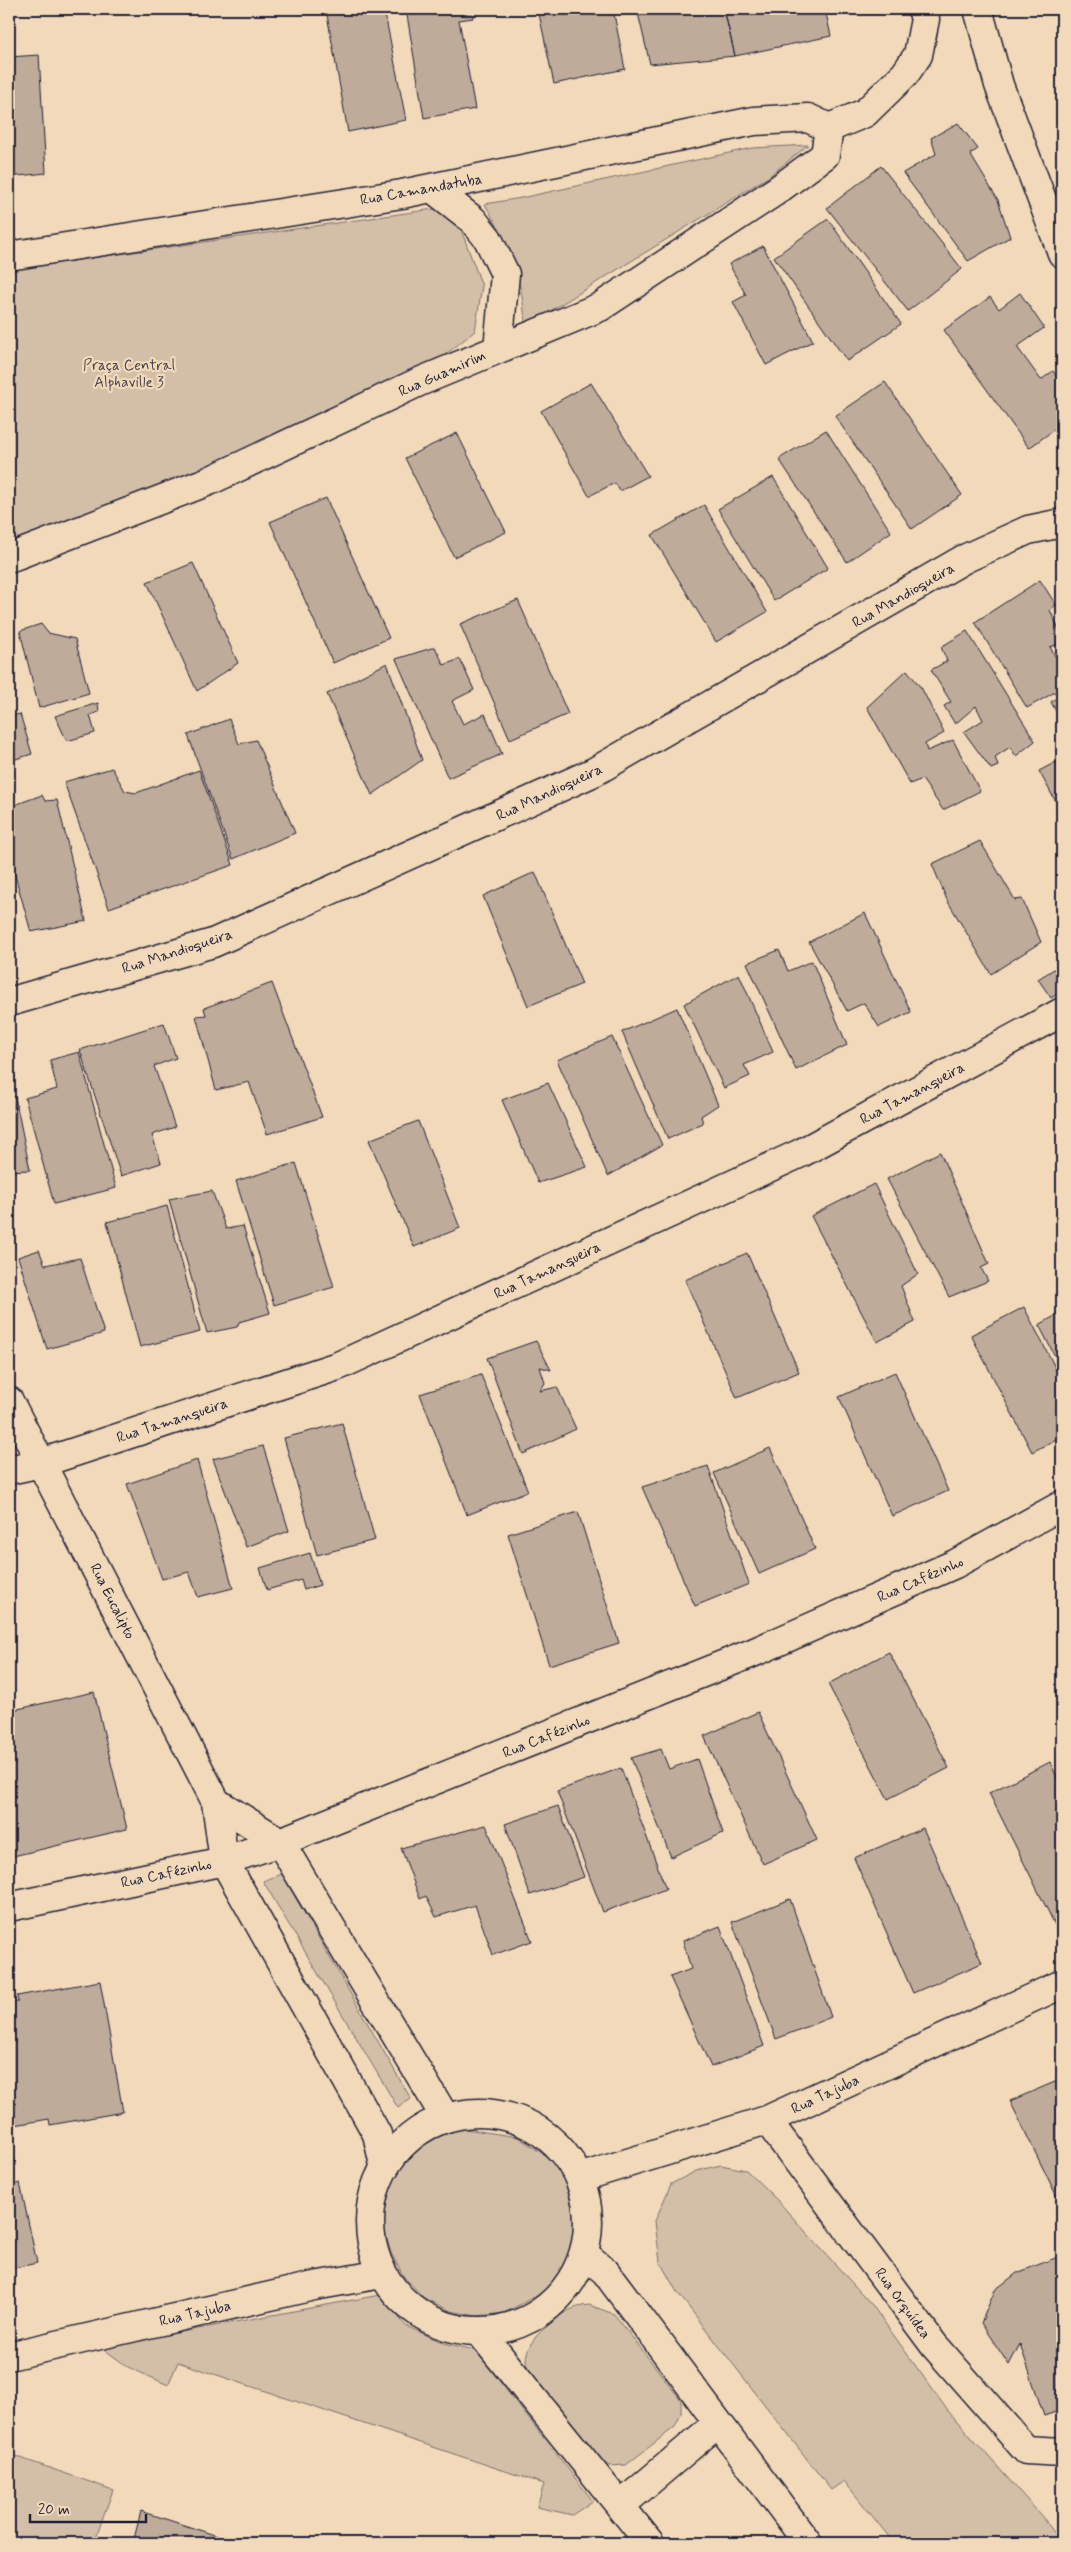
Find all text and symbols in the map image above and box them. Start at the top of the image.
street label: Rua Camandatuba [358,169,484,211]
street label: Rua Guamirim [396,346,489,402]
park label: Praça Central Alphaville 3 [83,356,175,393]
street label: Rua Mandioqueira [849,558,959,633]
street label: Rua Mandioqueira [493,759,606,826]
street label: Rua Mandioqueira [119,925,235,979]
street label: Rua Tamanqueira [857,1058,969,1130]
street label: Rua Tamanqueira [491,1237,604,1304]
street label: Rua Tamanqueira [114,1393,231,1448]
street label: Rua Cafézinho [874,1552,967,1608]
street label: Rua Eucalipto [84,1560,140,1643]
street label: Rua Cafézinho [500,1710,593,1763]
street label: Rua Cafézinho [119,1855,213,1893]
street label: Rua Tajuba [788,2070,863,2119]
street label: Rua Orquídea [870,2264,935,2343]
street label: Rua Tajuba [157,2296,233,2332]
scale bar [30,2492,146,2524]
text: 20 m [38,2500,70,2520]

